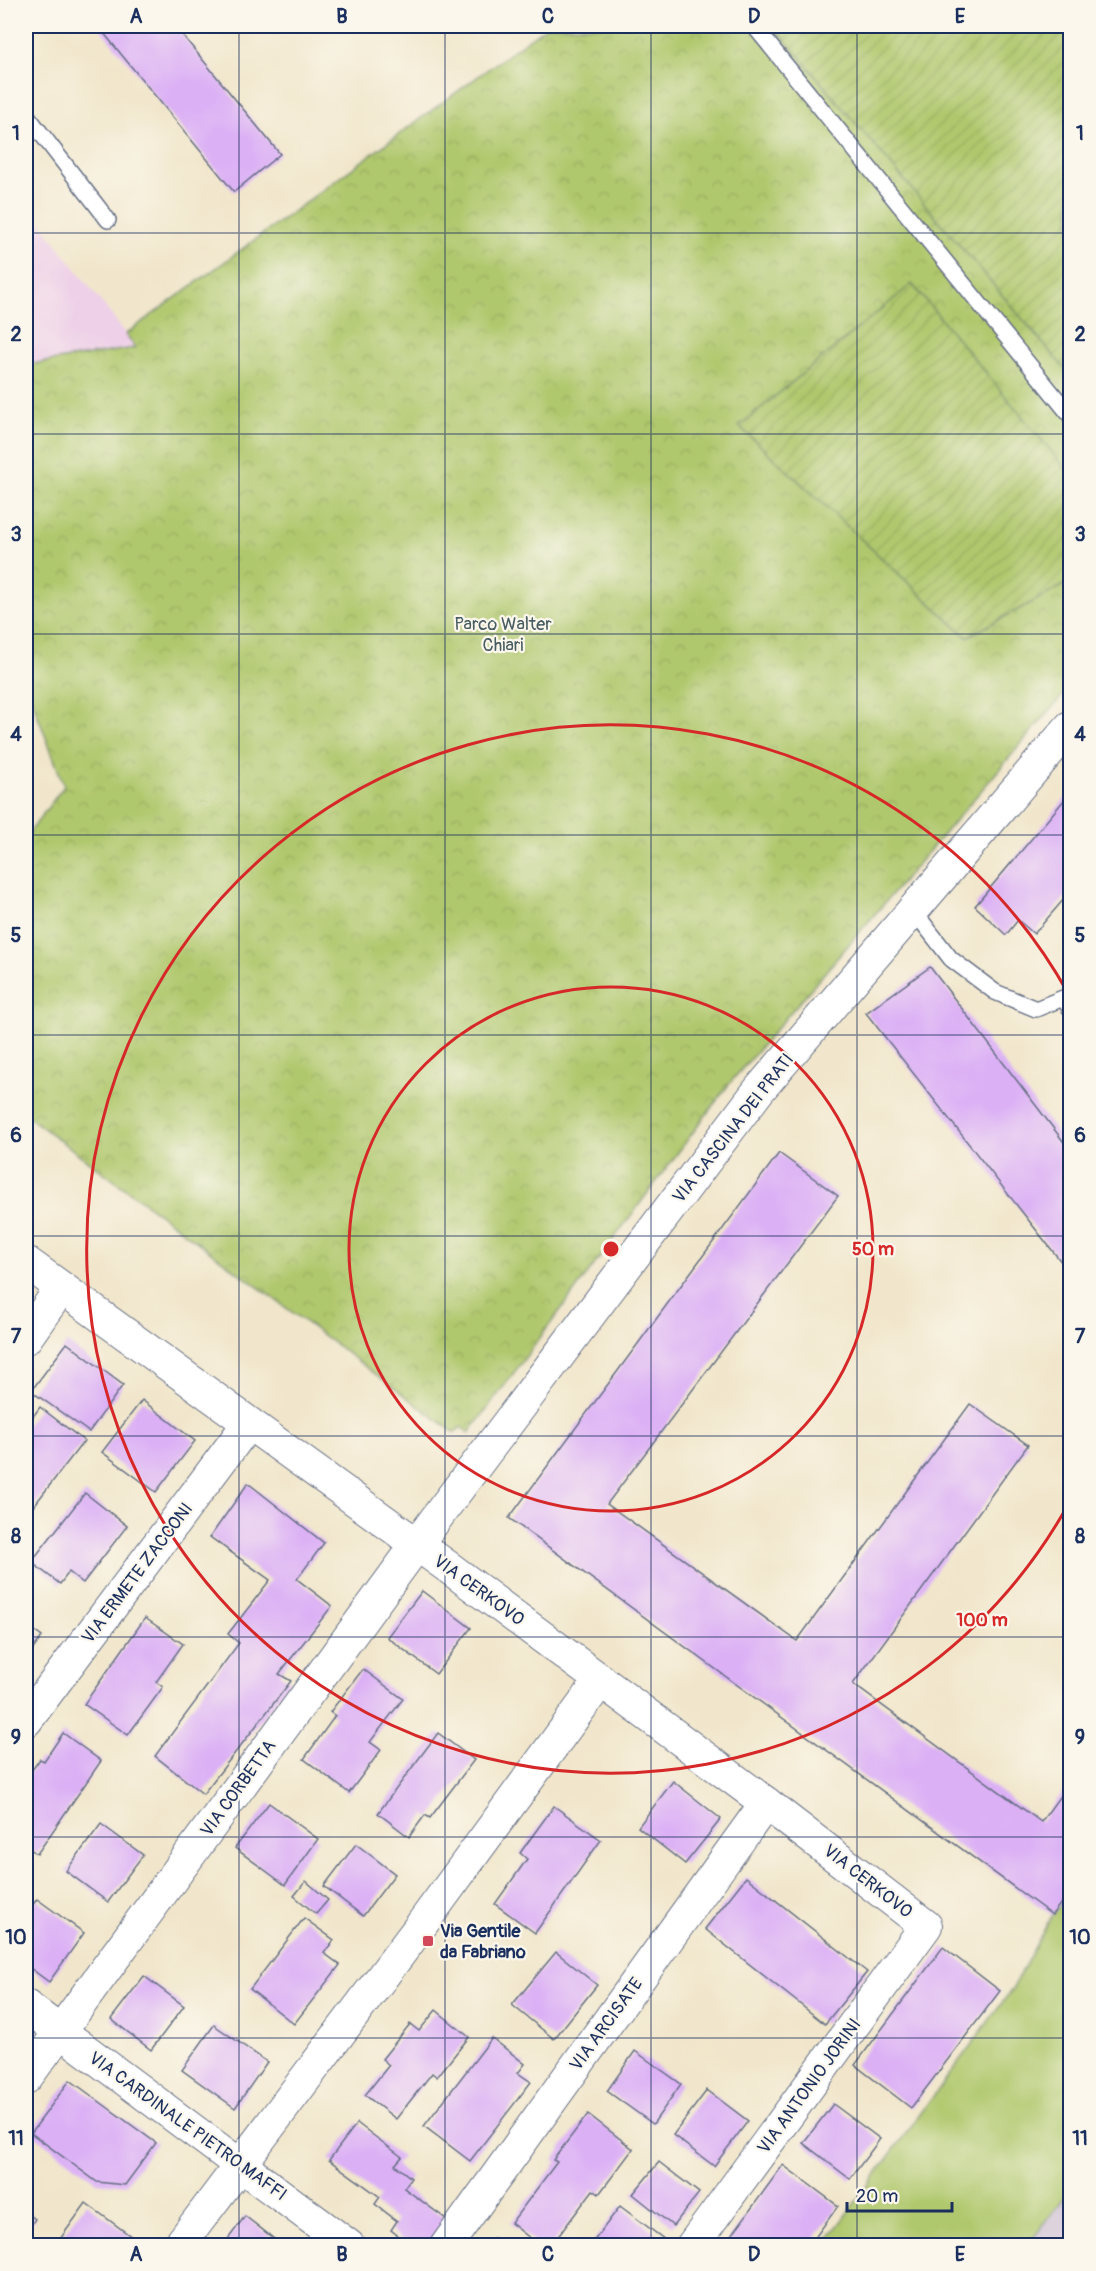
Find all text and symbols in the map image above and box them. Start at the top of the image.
text: A [130,4,143,29]
text: B [336,4,348,29]
text: C [542,4,554,29]
text: D [748,4,761,29]
text: E [955,4,966,29]
text: 1 [12,121,20,146]
text: 1 [1076,121,1084,146]
text: 2 [10,322,22,347]
text: 2 [1074,322,1086,347]
text: 3 [10,522,22,547]
text: 3 [1074,522,1086,547]
park label: Parco Walter Chiari [454,613,552,657]
text: 4 [10,722,22,747]
text: 4 [1074,722,1086,747]
text: 5 [11,923,22,948]
text: 5 [1075,923,1086,948]
street label: VIA CASCINA DEI PRATI [668,1049,799,1208]
text: 6 [10,1123,22,1148]
text: 6 [1074,1123,1086,1148]
text: 50 m [852,1238,894,1261]
centre of rings [601,1239,621,1259]
text: 7 [11,1324,22,1349]
text: 7 [1075,1324,1086,1349]
street label: VIA ERMETE ZACCONI [77,1498,198,1648]
text: 8 [11,1524,21,1549]
text: 8 [1075,1524,1085,1549]
street label: VIA CERKOVO [429,1550,529,1631]
text: 100 m [956,1609,1008,1632]
text: 9 [11,1725,21,1750]
text: 9 [1075,1725,1085,1750]
street label: VIA CORBETTA [195,1735,282,1841]
street label: VIA CERKOVO [819,1839,917,1923]
place label: Via Gentile da Fabriano [440,1920,526,1964]
text: 10 [5,1925,27,1950]
text: 10 [1069,1925,1091,1950]
marker: Via Gentile da Fabriano [421,1934,435,1948]
street label: VIA ARCISATE [565,1973,648,2075]
street label: VIA ANTONIO JORINI [752,2014,866,2159]
street label: VIA CARDINALE PIETRO MAFFI [84,2047,291,2206]
text: 11 [8,2126,24,2151]
text: 11 [1072,2126,1088,2151]
scale bar [847,2175,952,2213]
text: 20 m [856,2185,898,2208]
text: A [130,2242,143,2267]
text: B [336,2242,348,2267]
text: C [542,2242,554,2267]
text: D [748,2242,761,2267]
text: E [955,2242,966,2267]

